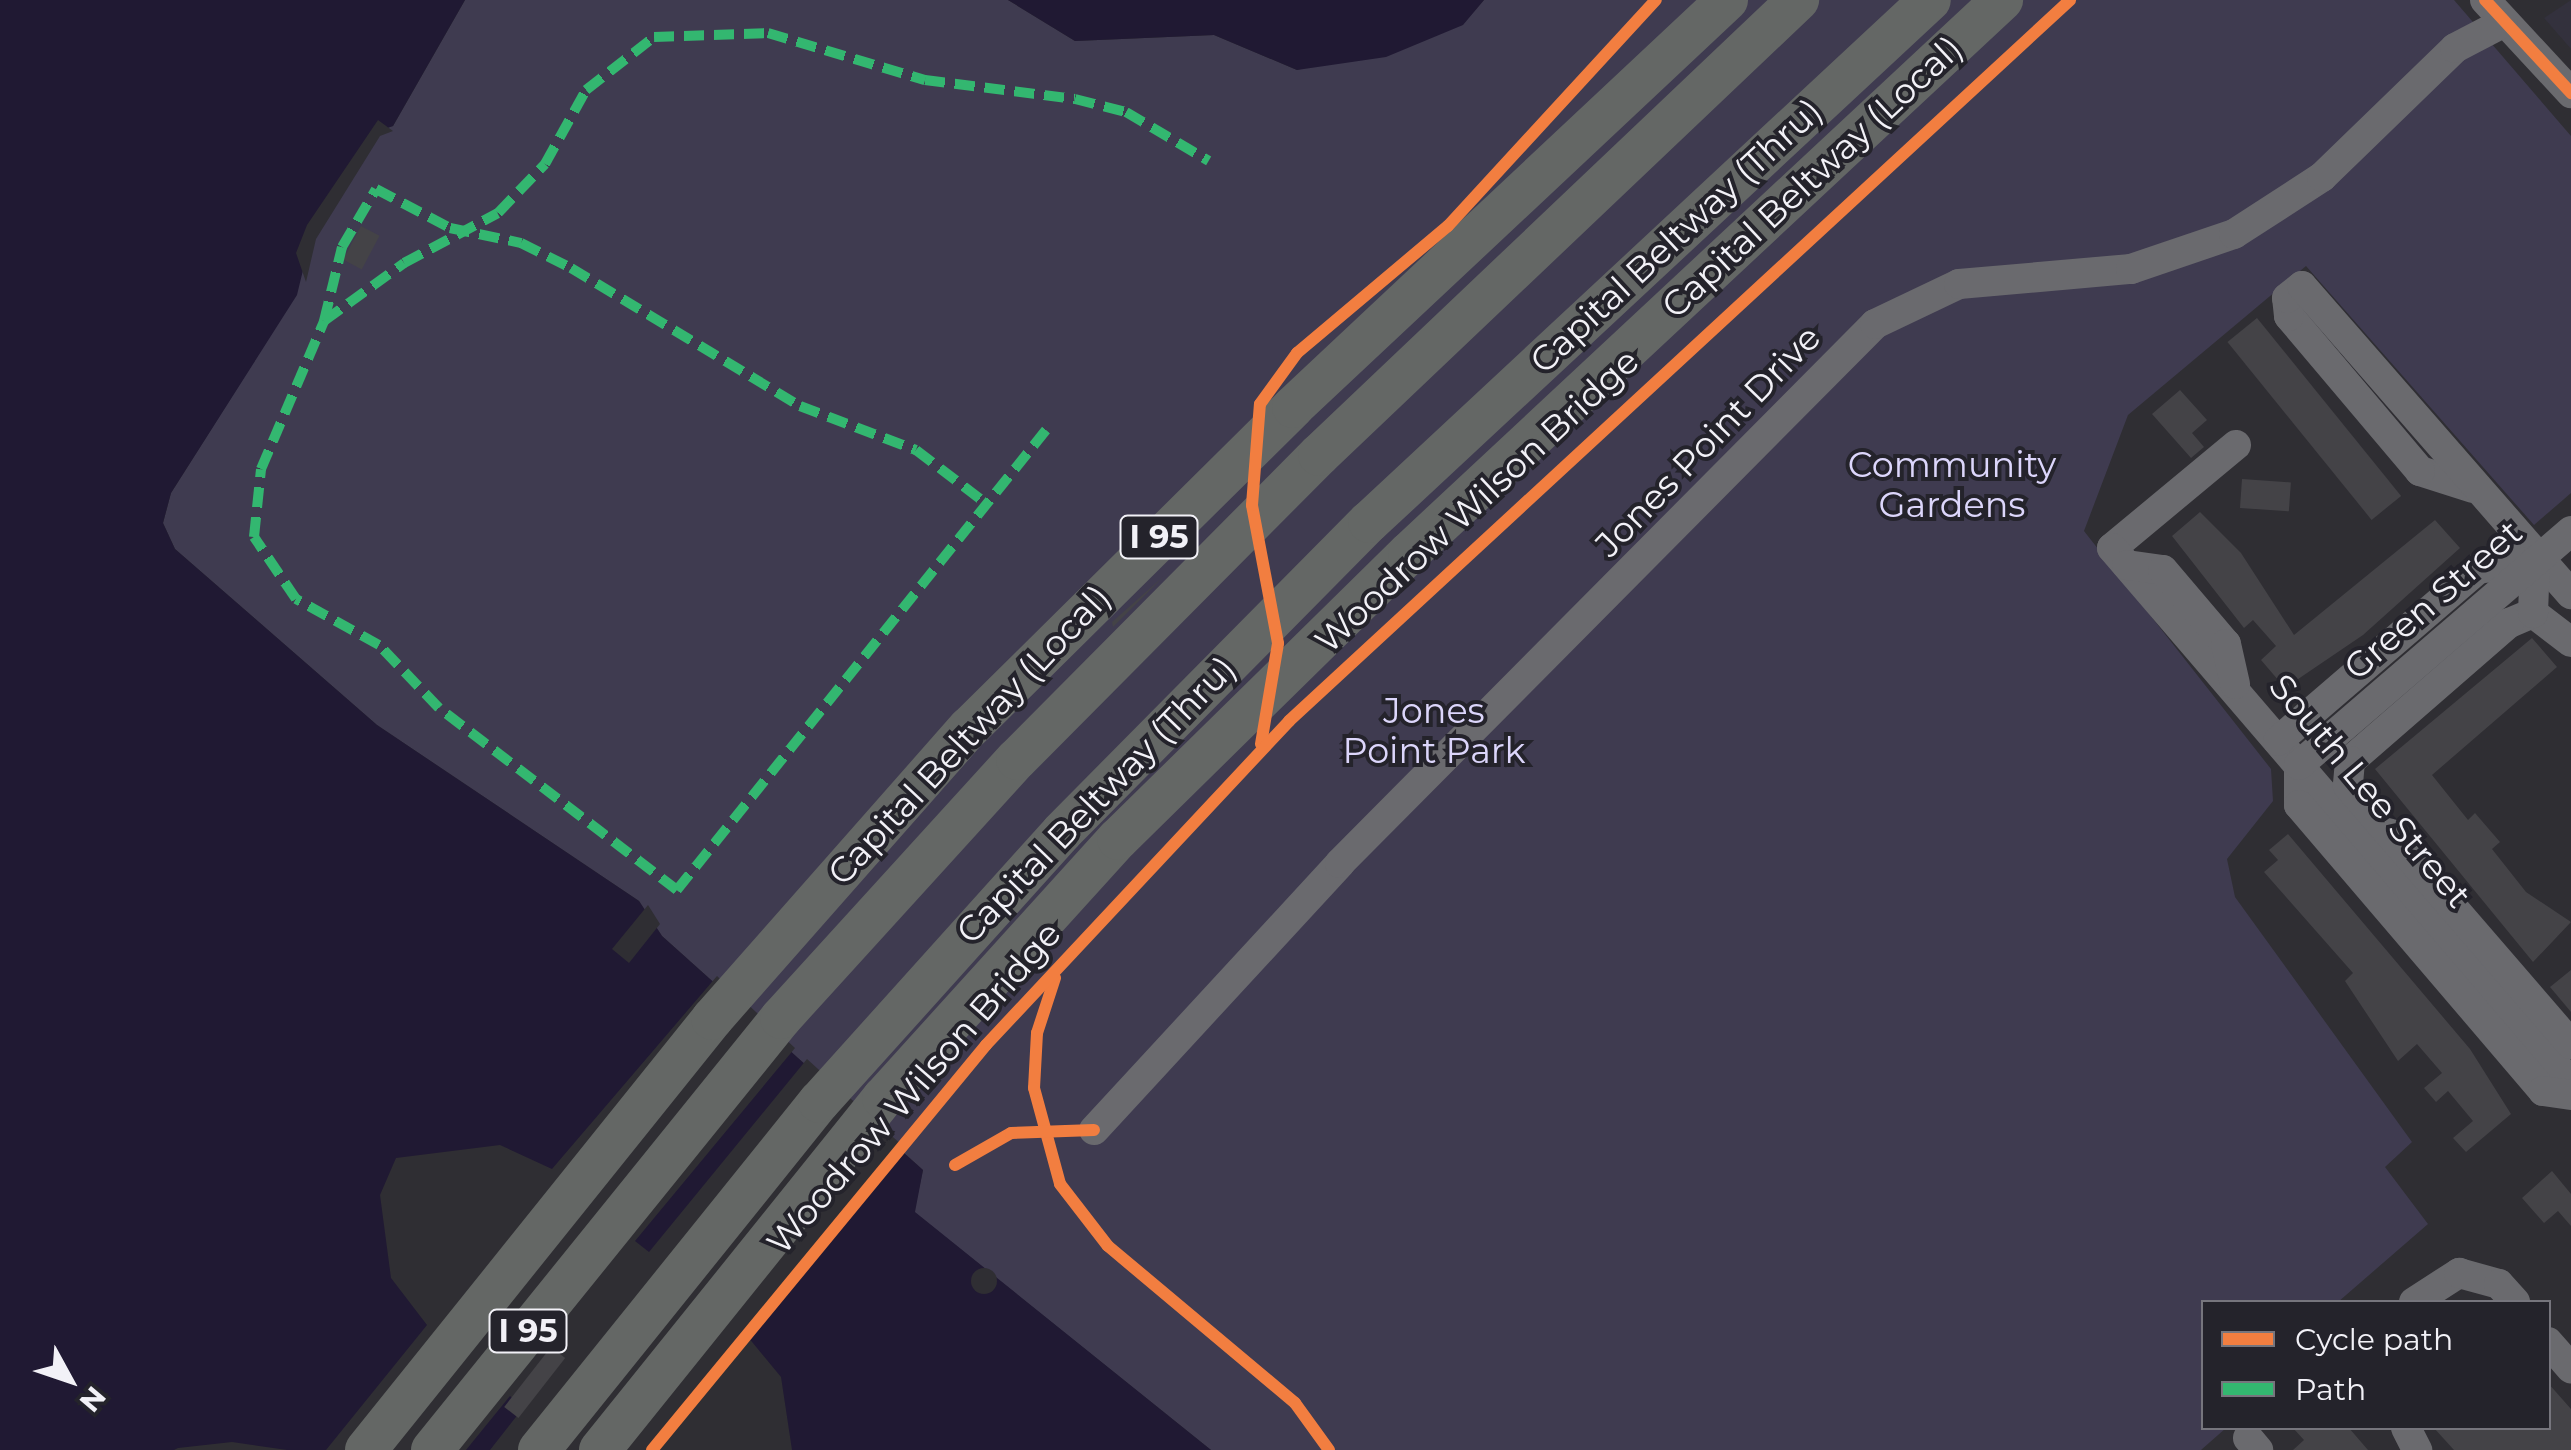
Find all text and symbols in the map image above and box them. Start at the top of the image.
street label: Capital Beltway (Local) [1653,27,1971,327]
street label: Capital Beltway (Thru) [1522,90,1830,382]
street label: Jones Point Drive [1587,317,1829,565]
street label: Woodrow Wilson Bridge [1307,340,1647,662]
park label: Community Gardens [1848,444,2056,526]
road number: I 95 [1119,510,1199,564]
street label: Green Street [2336,511,2530,689]
street label: Capital Beltway (Local) [819,576,1119,894]
street label: Capital Beltway (Thru) [948,648,1244,952]
street label: South Lee Street [2260,666,2480,916]
park label: Jones Point Park [1342,690,1526,772]
street label: Woodrow Wilson Bridge [758,913,1070,1263]
legend [2201,1300,2551,1430]
road number: I 95 [488,1304,568,1358]
text: Cycle path [2295,1321,2453,1358]
north arrow [20,1330,120,1430]
text: Path [2295,1371,2366,1408]
text: N [73,1380,113,1419]

